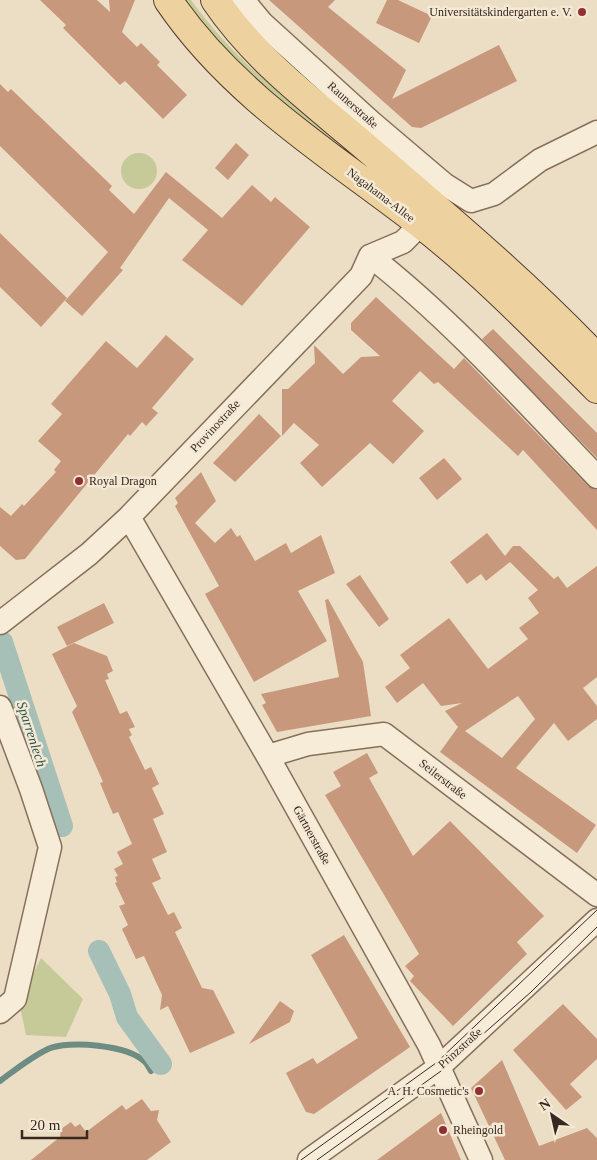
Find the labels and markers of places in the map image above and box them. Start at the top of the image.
place label: Universitätskindergarten e. V. [429,5,572,19]
marker: Universitätskindergarten e. V. [576,6,588,18]
place label: Royal Dragon [89,474,157,488]
marker: Royal Dragon [73,475,85,487]
place label: A. H. Cosmetic's [388,1084,469,1098]
marker: A. H. Cosmetic's [473,1085,485,1097]
place label: Rheingold [453,1123,503,1137]
marker: Rheingold [437,1124,449,1136]

